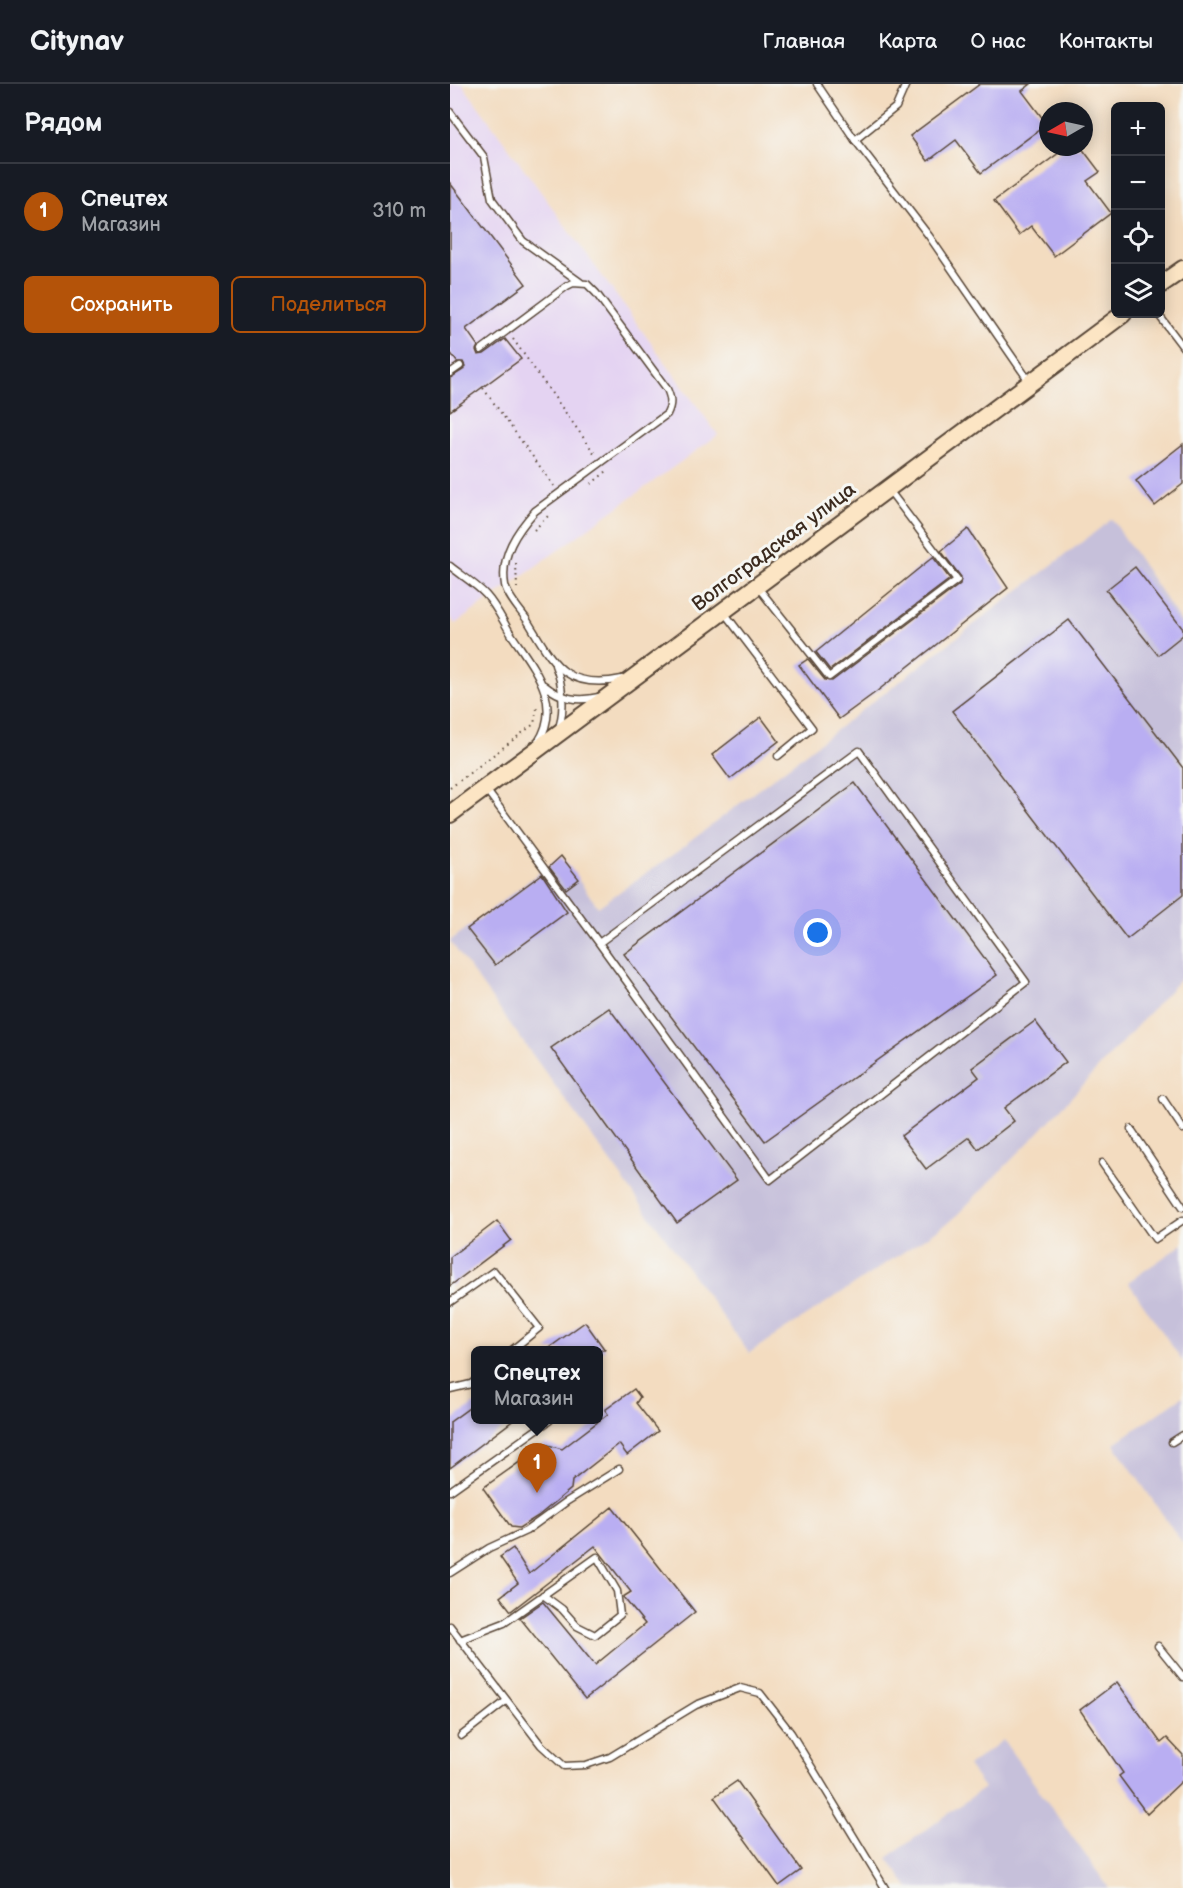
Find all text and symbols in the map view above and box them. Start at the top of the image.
text: Citynav [30,25,124,58]
text: Главная [762,29,845,54]
text: Карта [878,29,937,54]
text: О нас [970,29,1026,54]
text: Контакты [1059,29,1153,54]
north arrow [1039,102,1093,156]
map controls [1111,102,1165,318]
button: + [1111,102,1165,156]
text: Рядом [24,108,102,139]
button: − [1111,156,1165,210]
text: Спецтех [81,186,168,213]
text: 1 [39,199,48,223]
text: 310 m [372,199,426,223]
button: locate [1111,210,1165,264]
text: Магазин [81,213,161,237]
button: layers [1111,264,1165,318]
button: Сохранить [24,276,219,333]
button: Поделиться [231,276,426,333]
street label: Волгоградская улица [687,477,861,616]
your location [803,918,832,947]
popup [471,1346,603,1424]
text: Спецтех [494,1360,580,1387]
text: Магазин [494,1387,574,1411]
pin: 1 [518,1444,556,1493]

